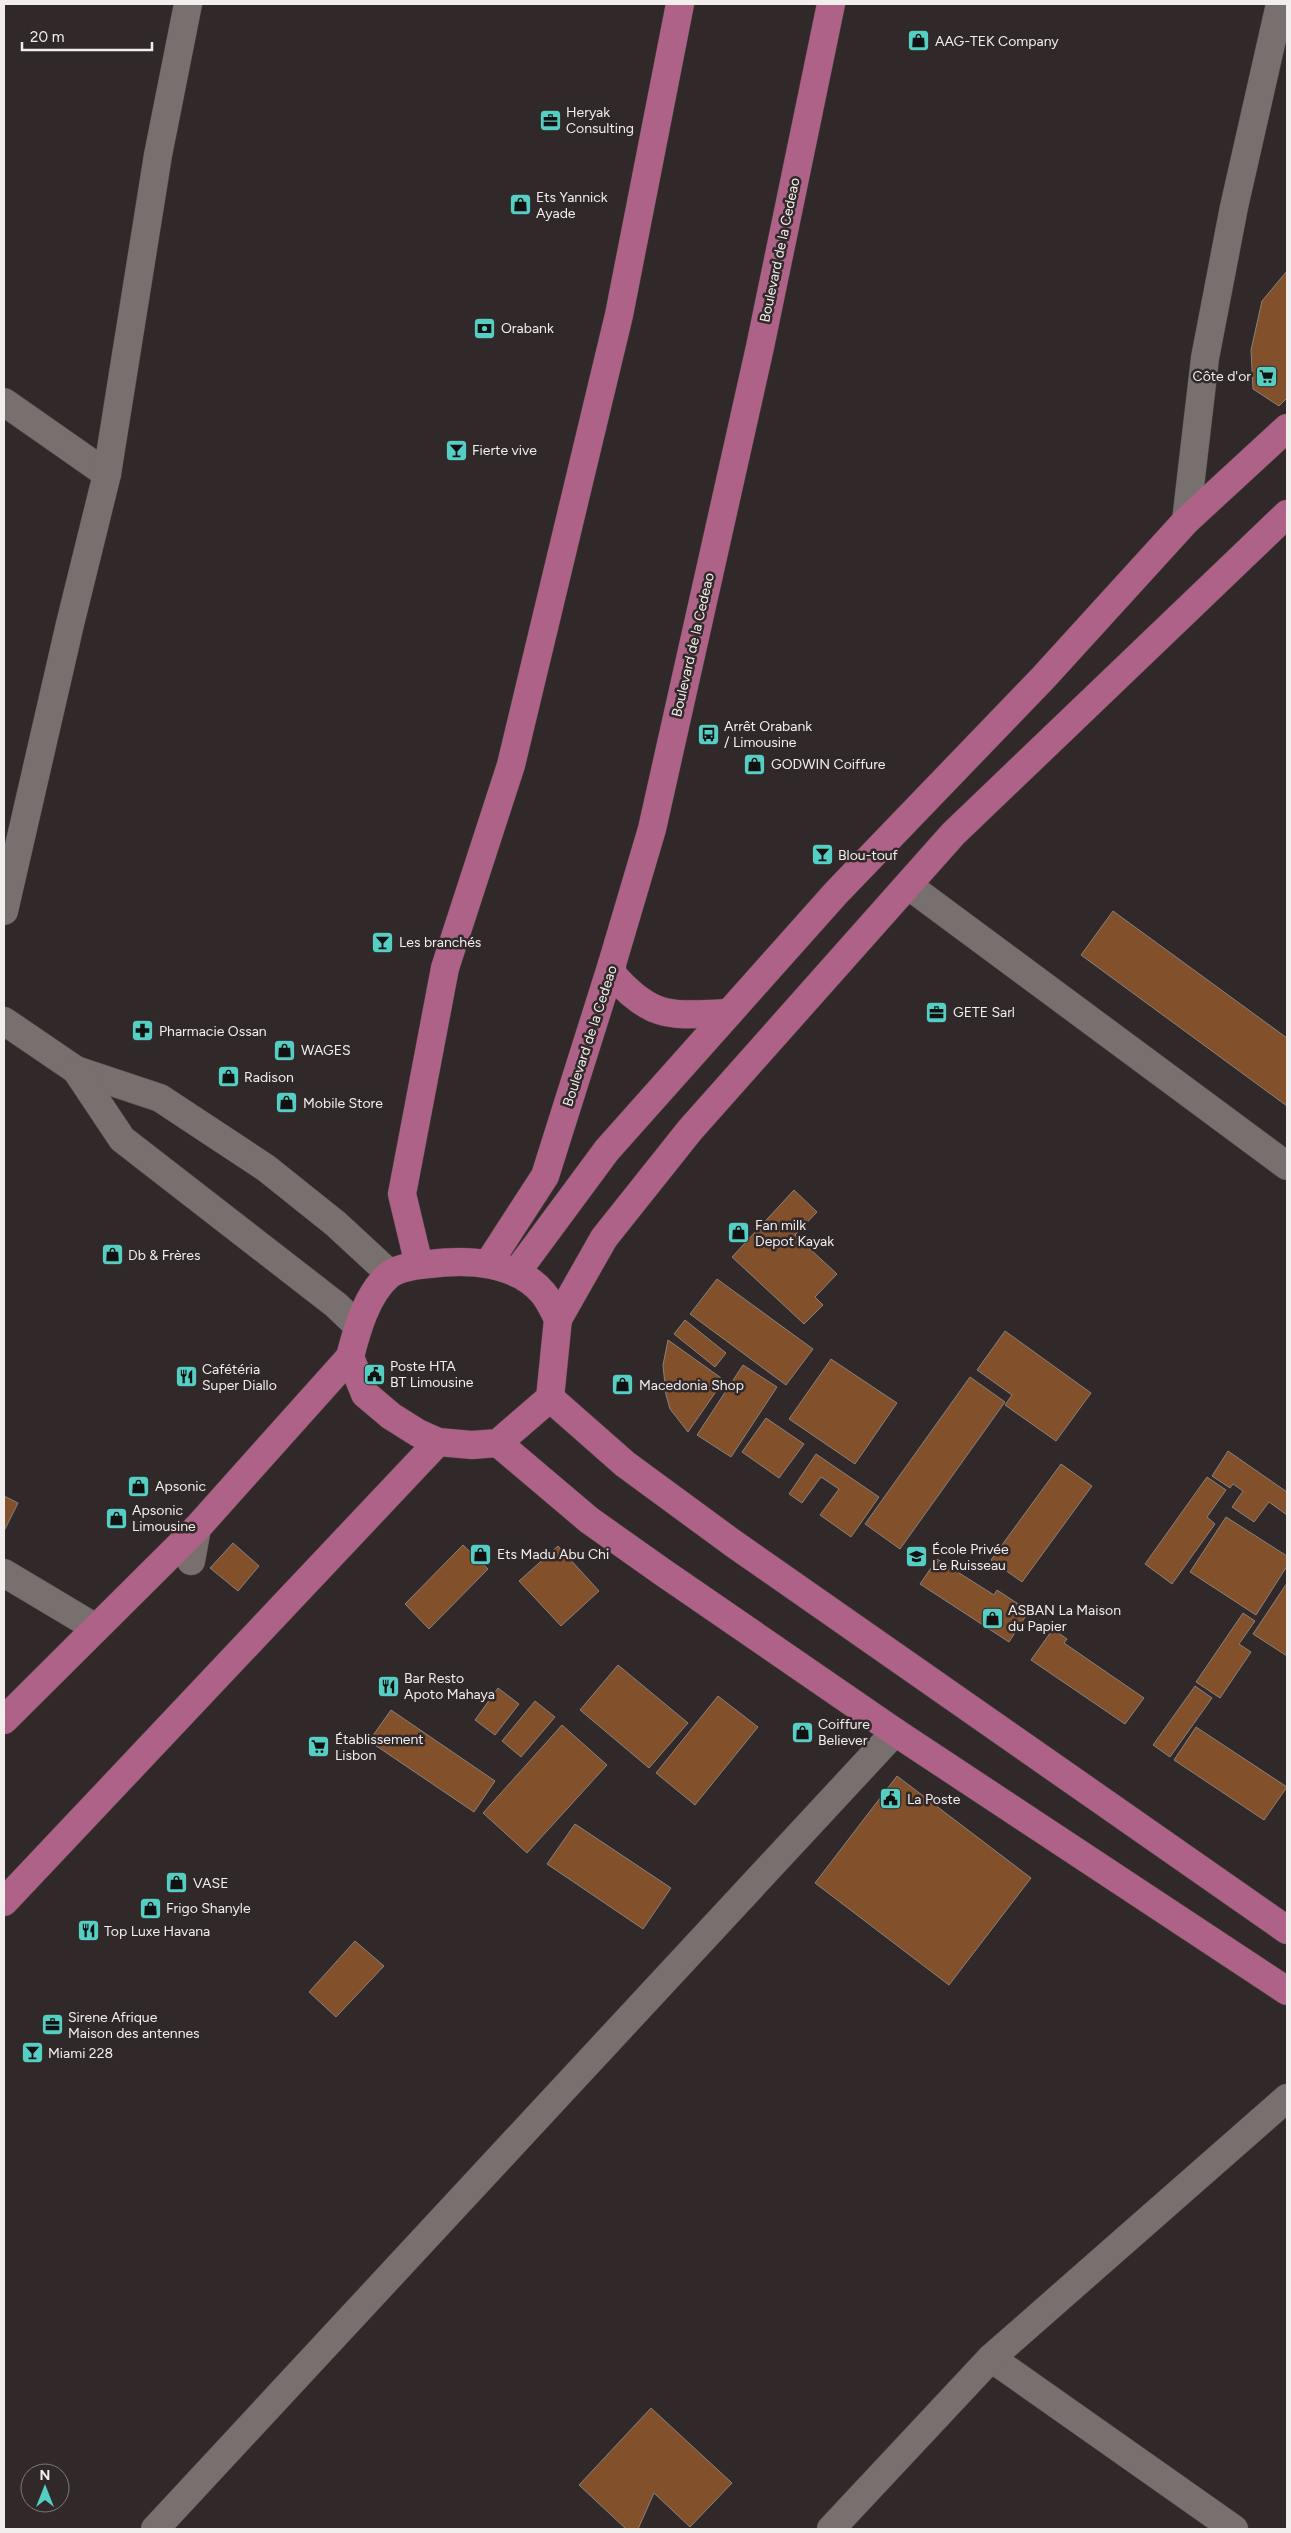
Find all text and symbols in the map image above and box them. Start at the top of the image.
scale bar [22,20,152,52]
text: 20 m [30,28,64,46]
shop icon: AAG-TEK Company [907,29,931,53]
place label: AAG-TEK Company [935,33,1059,50]
place label: Heryak Consulting [566,104,634,137]
office icon: Heryak Consulting [538,108,562,132]
street label: Boulevard de la Cedeao [756,176,804,324]
place label: Ets Yannick Ayade [536,189,608,222]
shop icon: Ets Yannick Ayade [508,193,532,217]
bank icon: Orabank [473,316,497,340]
place label: Orabank [501,320,554,337]
supermarket icon: Côte d'or [1255,364,1279,388]
place label: Côte d'or [1193,368,1251,385]
bar icon: Fierte vive [444,438,468,462]
place label: Fierte vive [472,442,537,459]
street label: Boulevard de la Cedeao [668,571,718,719]
place label: Arrêt Orabank / Limousine [724,718,812,751]
bus stop icon: Arrêt Orabank / Limousine [696,722,720,746]
shop icon: GODWIN Coiffure [743,752,767,776]
place label: GODWIN Coiffure [771,756,886,773]
bar icon: Blou-touf [810,843,834,867]
place label: Blou-touf [838,847,899,864]
bar icon: Les branchés [371,930,395,954]
place label: Les branchés [399,934,481,951]
street label: Boulevard de la Cedeao [559,963,621,1109]
office icon: GETE Sarl [925,1000,949,1024]
place label: GETE Sarl [953,1004,1015,1021]
pharmacy icon: Pharmacie Ossan [131,1019,155,1043]
place label: Pharmacie Ossan [159,1023,267,1040]
shop icon: WAGES [273,1038,297,1062]
place label: WAGES [301,1042,351,1059]
shop icon: Radison [216,1065,240,1089]
place label: Radison [244,1069,294,1086]
shop icon: Mobile Store [275,1091,299,1115]
place label: Mobile Store [303,1095,383,1112]
place label: Fan milk Depot Kayak [755,1217,834,1250]
shop icon: Fan milk Depot Kayak [727,1221,751,1245]
shop icon: Db & Frères [100,1243,124,1267]
place label: Db & Frères [128,1247,201,1264]
place label: Poste HTA BT Limousine [390,1358,474,1391]
place label: Cafétéria Super Diallo [202,1361,277,1394]
public building icon: Poste HTA BT Limousine [362,1362,386,1386]
restaurant icon: Cafétéria Super Diallo [174,1365,198,1389]
shop icon: Macedonia Shop [611,1373,635,1397]
place label: Macedonia Shop [639,1377,744,1394]
shop icon: Apsonic [127,1474,151,1498]
place label: Apsonic [155,1478,206,1495]
place label: Apsonic Limousine [132,1502,196,1535]
shop icon: Apsonic Limousine [104,1506,128,1530]
place label: École Privée Le Ruisseau [932,1541,1009,1574]
shop icon: Ets Madu Abu Chi [469,1542,493,1566]
school or university icon: École Privée Le Ruisseau [904,1545,928,1569]
place label: Ets Madu Abu Chi [497,1546,609,1563]
place label: ASBAN La Maison du Papier [1008,1602,1121,1635]
shop icon: ASBAN La Maison du Papier [980,1606,1004,1630]
place label: Bar Resto Apoto Mahaya [404,1670,495,1703]
restaurant icon: Bar Resto Apoto Mahaya [376,1674,400,1698]
place label: Coiffure Believer [818,1716,870,1749]
shop icon: Coiffure Believer [790,1720,814,1744]
place label: Établissement Lisbon [335,1731,424,1764]
supermarket icon: Établissement Lisbon [307,1735,331,1759]
public building icon: La Poste [879,1787,903,1811]
place label: La Poste [907,1791,961,1808]
shop icon: VASE [165,1871,189,1895]
place label: VASE [193,1875,228,1892]
shop icon: Frigo Shanyle [138,1896,162,1920]
place label: Frigo Shanyle [166,1900,251,1917]
restaurant icon: Top Luxe Havana [76,1919,100,1943]
place label: Top Luxe Havana [104,1923,210,1940]
place label: Sirene Afrique Maison des antennes [68,2009,200,2042]
office icon: Sirene Afrique Maison des antennes [40,2013,64,2037]
bar icon: Miami 228 [20,2041,44,2065]
place label: Miami 228 [48,2045,113,2062]
north arrow [20,2463,70,2513]
text: N [40,2467,50,2484]

